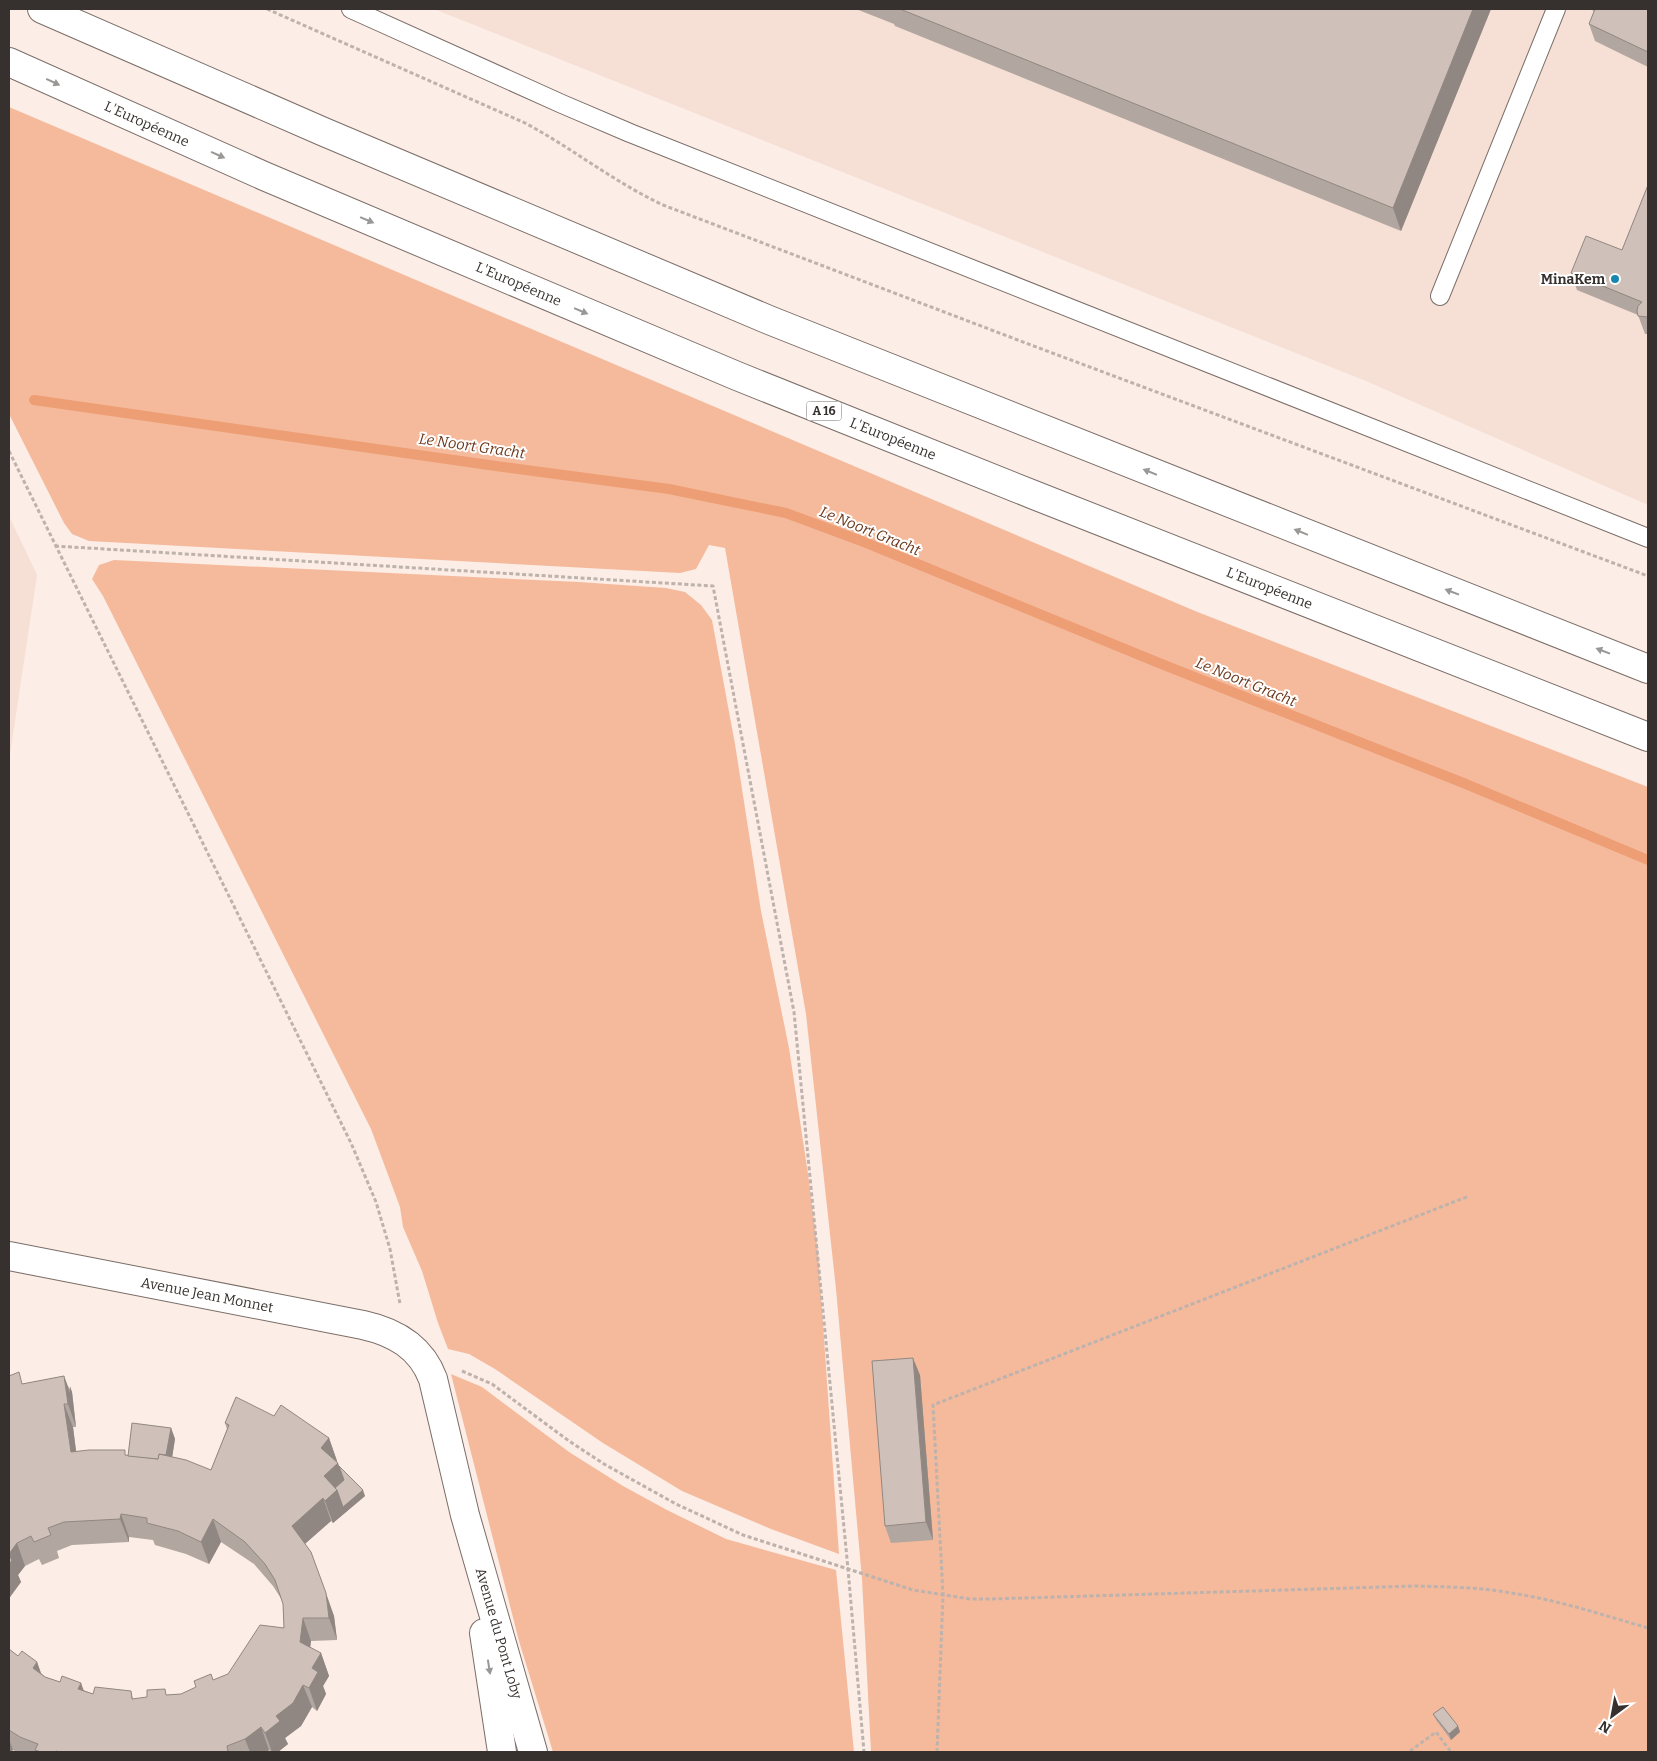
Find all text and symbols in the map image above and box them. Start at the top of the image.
one-way arrow [46,78,60,86]
street label: L'Européenne [102,98,192,150]
one-way arrow [211,152,225,160]
one-way arrow [360,216,374,224]
street label: L'Européenne [473,259,564,310]
place label: MinaKem [1541,271,1606,288]
marker: MinaKem [1609,273,1621,285]
one-way arrow [574,307,588,315]
road number: A 16 [806,402,842,421]
street label: L'Européenne [847,414,938,464]
water label: Le Noort Gracht [418,430,527,462]
one-way arrow [1143,467,1157,475]
water label: Le Noort Gracht [817,503,924,560]
one-way arrow [1293,528,1308,536]
street label: L'Européenne [1224,564,1315,613]
one-way arrow [1444,588,1459,596]
one-way arrow [1596,647,1610,655]
water label: Le Noort Gracht [1193,654,1300,711]
street label: Avenue Jean Monnet [140,1274,275,1316]
street label: Avenue du Pont Loby [472,1566,526,1702]
one-way arrow [485,1659,493,1675]
north arrow [1587,1691,1637,1741]
text: N [1596,1716,1614,1737]

